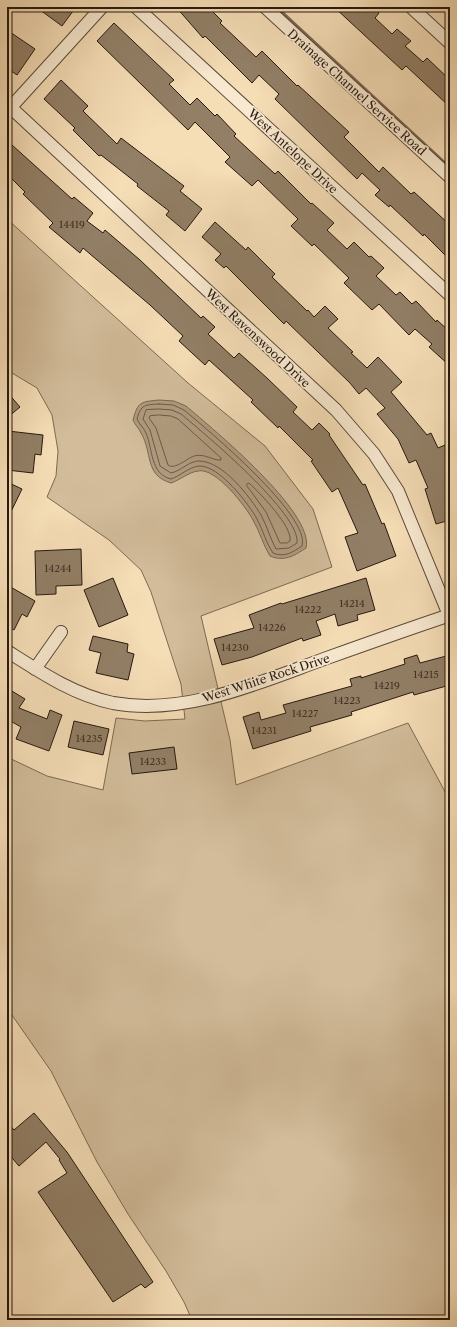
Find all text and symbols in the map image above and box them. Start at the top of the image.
street label: Drainage Channel Service Road [285,26,430,159]
street label: West Antelope Drive [244,105,341,197]
house number: 14419 [59,218,85,231]
street label: West Ravenswood Drive [202,285,314,391]
house number: 14244 [44,562,72,575]
house number: 14214 [339,597,365,610]
house number: 14222 [294,603,322,616]
house number: 14226 [258,621,286,634]
house number: 14230 [221,641,249,654]
street label: West White Rock Drive [199,650,332,706]
house number: 14215 [413,668,439,681]
house number: 14219 [374,679,400,692]
house number: 14223 [334,694,361,707]
house number: 14227 [292,707,318,720]
house number: 14231 [251,724,278,737]
house number: 14235 [76,732,102,745]
house number: 14233 [140,755,166,768]

